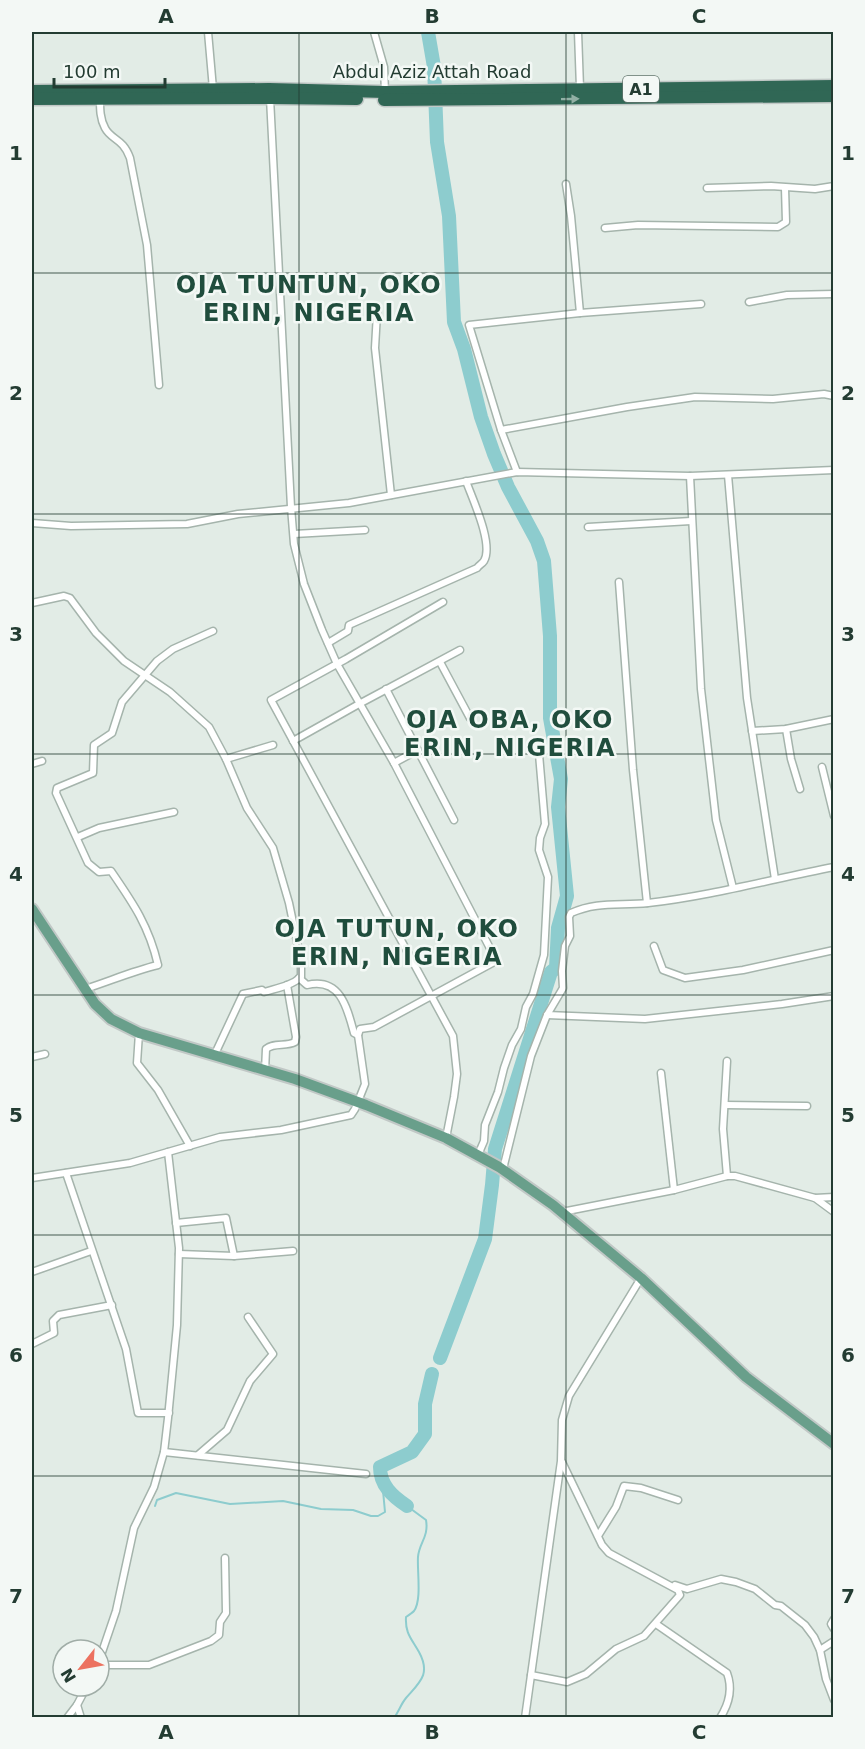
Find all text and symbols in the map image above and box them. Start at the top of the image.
text: A [158,4,174,28]
text: B [424,4,440,28]
text: C [692,4,706,28]
scale bar [54,51,165,89]
text: 100 m [63,61,121,82]
street label: Abdul Aziz Attah Road [333,61,531,82]
road number: A1 [623,76,659,102]
one-way arrow [560,94,579,104]
text: 1 [9,141,23,165]
text: 1 [841,141,855,165]
district label: OJA TUNTUN, OKO ERIN, NIGERIA [176,271,442,327]
text: 2 [9,381,23,405]
text: 2 [841,381,855,405]
text: 3 [9,622,23,646]
text: 3 [841,622,855,646]
district label: OJA OBA, OKO ERIN, NIGERIA [404,706,616,762]
text: 4 [9,862,23,886]
text: 4 [841,862,855,886]
district label: OJA TUTUN, OKO ERIN, NIGERIA [275,915,519,971]
text: 5 [9,1103,23,1127]
text: 5 [841,1103,855,1127]
text: 6 [9,1343,23,1367]
text: 6 [841,1343,855,1367]
text: 7 [9,1584,23,1608]
text: 7 [841,1584,855,1608]
north arrow [51,1638,111,1698]
text: N [57,1665,80,1686]
text: A [158,1720,174,1744]
text: B [424,1720,440,1744]
text: C [692,1720,706,1744]

